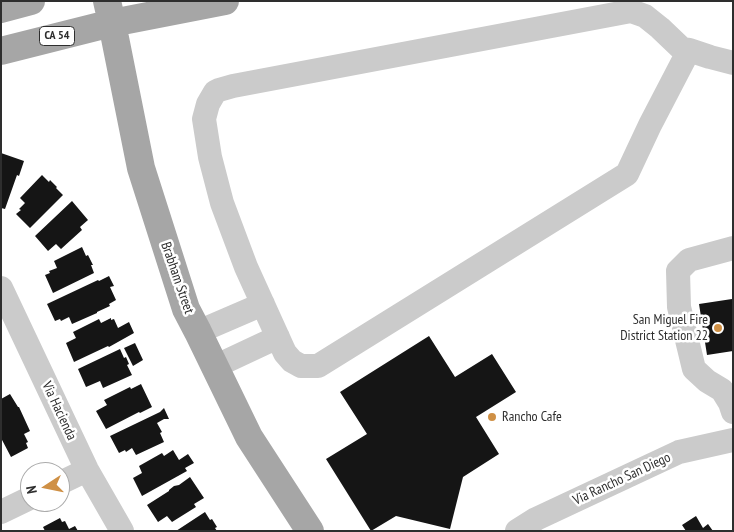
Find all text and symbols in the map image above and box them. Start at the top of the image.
road number: CA 54 [40,27,74,46]
street label: Brabham Street [157,240,197,316]
place label: San Miguel Fire District Station 22 [620,312,708,344]
marker: San Miguel Fire District Station 22 [712,322,724,334]
street label: Via Hacienda [38,379,80,443]
place label: Rancho Cafe [502,409,562,425]
marker: Rancho Cafe [486,411,498,423]
street label: Via Rancho San Diego [571,449,673,509]
north arrow [20,462,70,512]
text: N [22,484,41,495]

